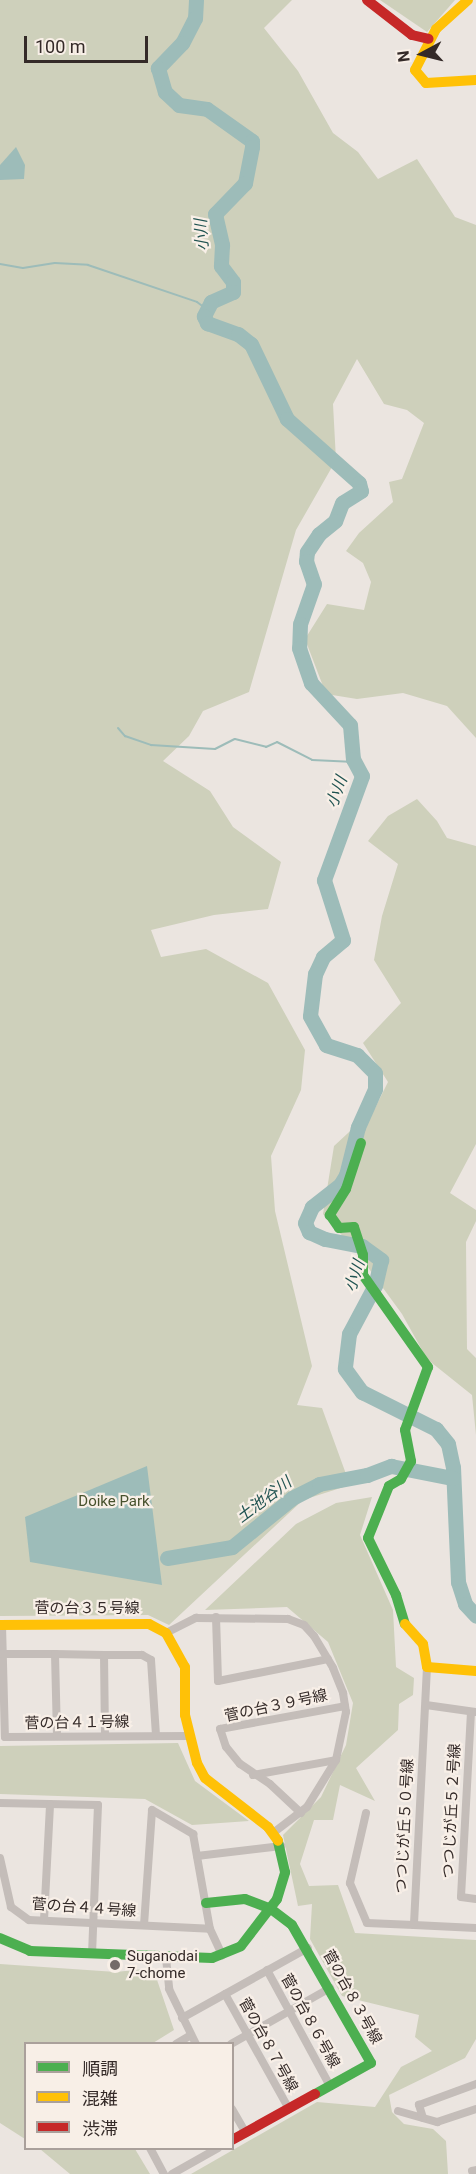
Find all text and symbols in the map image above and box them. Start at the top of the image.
scale bar [27,24,152,62]
north arrow [392,24,452,84]
text: 100 m [35,36,86,57]
text: N [394,49,414,63]
water label: 小川 [192,219,212,251]
water label: 小川 [323,774,351,810]
water label: 小川 [341,1258,369,1294]
water label: 土池谷川 [233,1473,295,1527]
park label: Doike Park [78,1493,150,1511]
street label: 菅の台３５号線 [35,1600,139,1618]
street label: 菅の台３９号線 [223,1686,329,1726]
street label: 菅の台４１号線 [24,1713,130,1733]
street label: つつじが丘５２号線 [439,1743,465,1879]
street label: つつじが丘５０号線 [392,1758,418,1894]
street label: 菅の台４４号線 [31,1895,137,1921]
place label: Suganodai 7-chome [127,1947,198,1982]
street label: 菅の台８３号線 [319,1947,385,2047]
marker: Suganodai 7-chome [108,1958,122,1972]
street label: 菅の台８６号線 [277,1971,343,2071]
street label: 菅の台８７号線 [235,1995,301,2095]
legend [24,2042,234,2150]
text: 順調 [82,2058,118,2079]
text: 混雑 [82,2088,118,2109]
text: 渋滞 [82,2118,118,2139]

